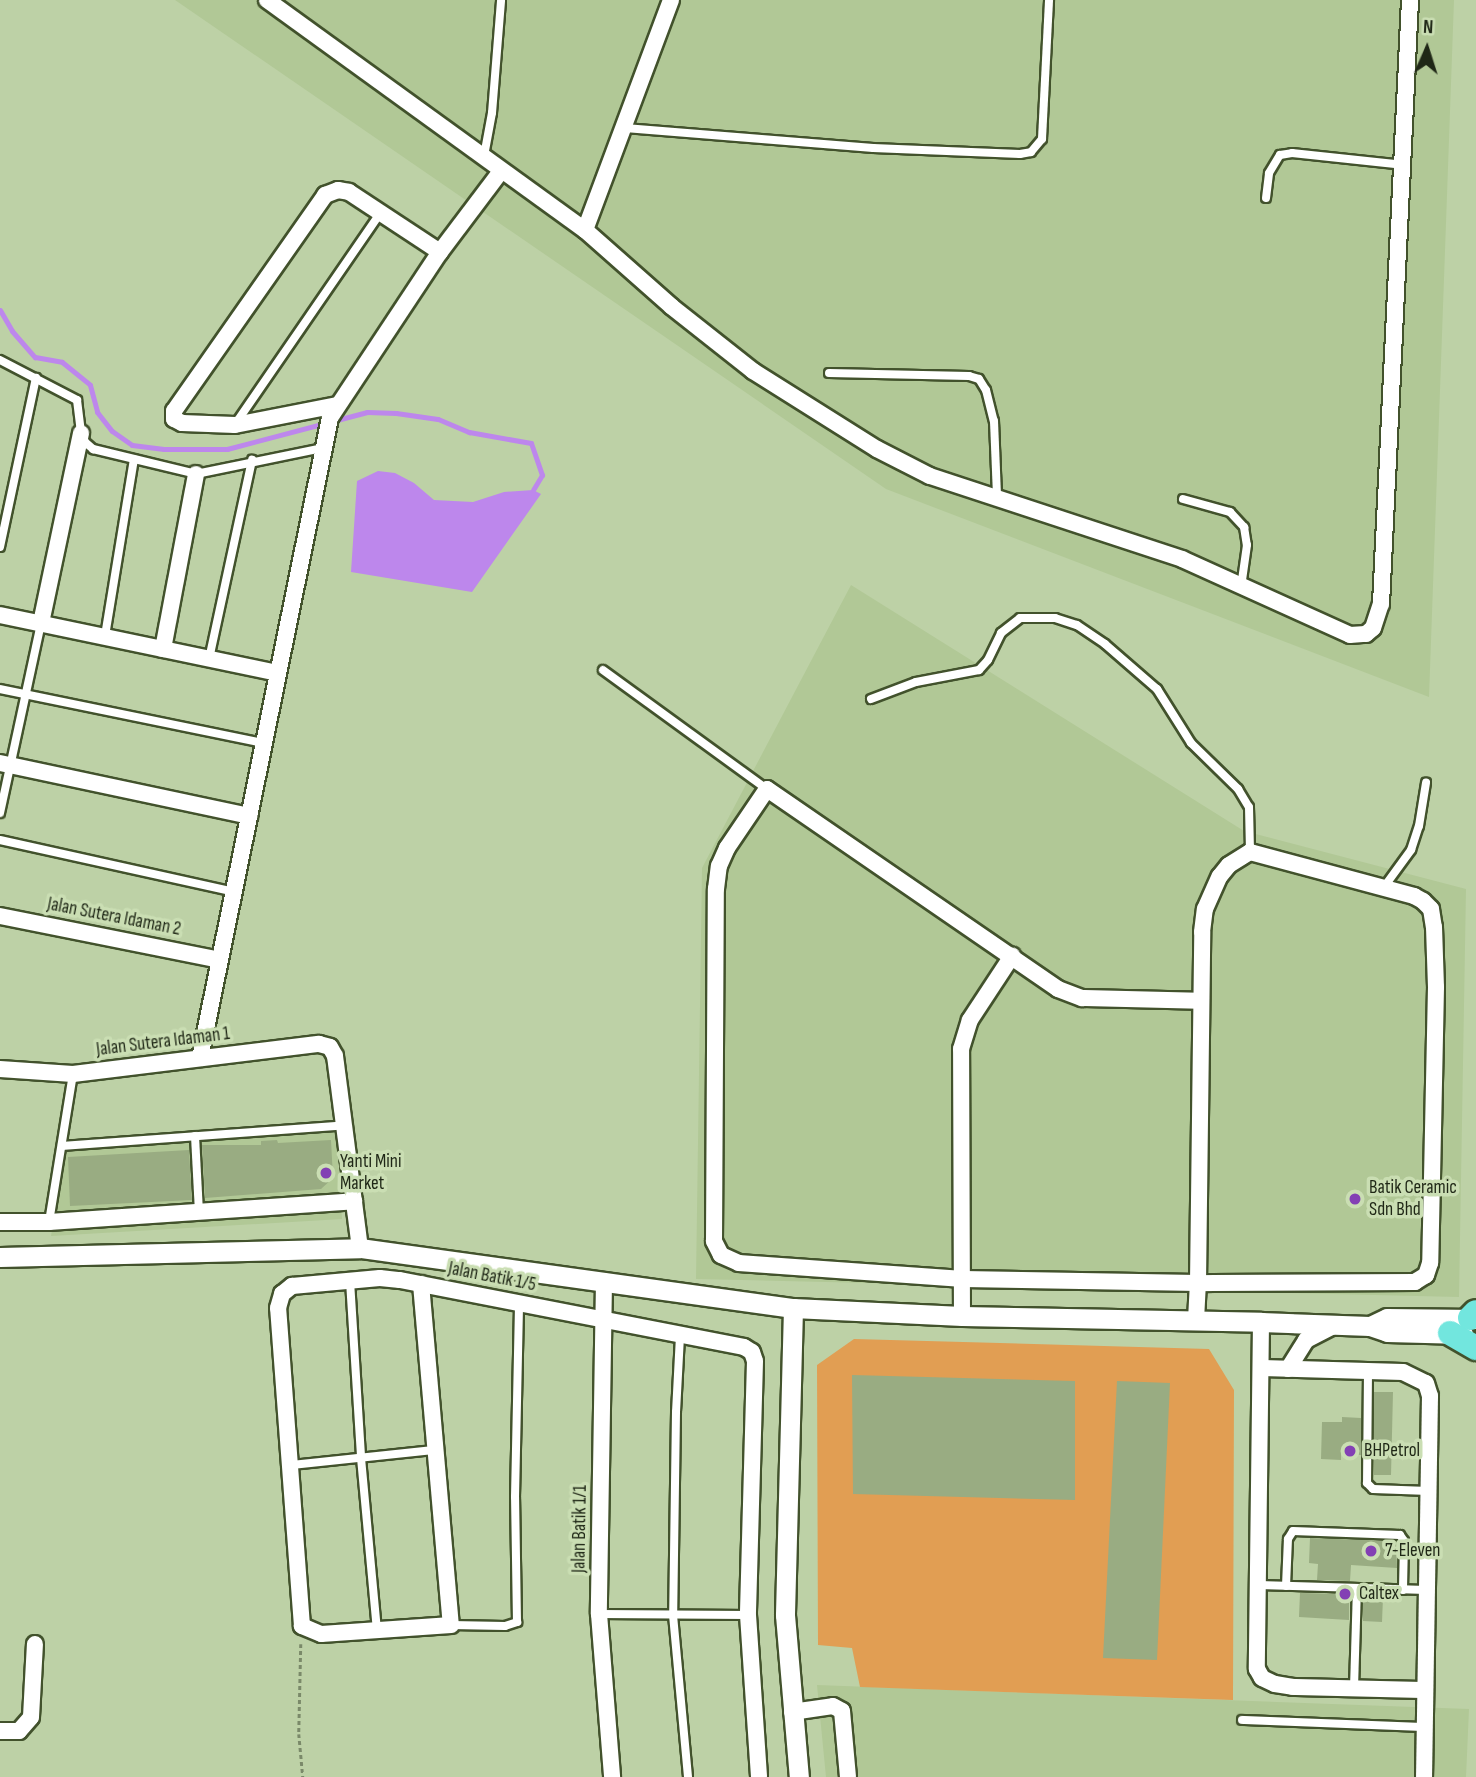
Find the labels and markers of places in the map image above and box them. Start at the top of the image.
place label: Yanti Mini Market [340,1151,402,1195]
marker: Yanti Mini Market [318,1165,334,1181]
place label: Batik Ceramic Sdn Bhd [1369,1177,1457,1221]
marker: Batik Ceramic Sdn Bhd [1347,1191,1363,1207]
place label: BHPetrol [1364,1440,1420,1462]
marker: BHPetrol [1342,1443,1358,1459]
place label: 7-Eleven [1385,1540,1440,1562]
marker: 7-Eleven [1363,1543,1379,1559]
place label: Caltex [1359,1583,1399,1605]
marker: Caltex [1337,1586,1353,1602]

